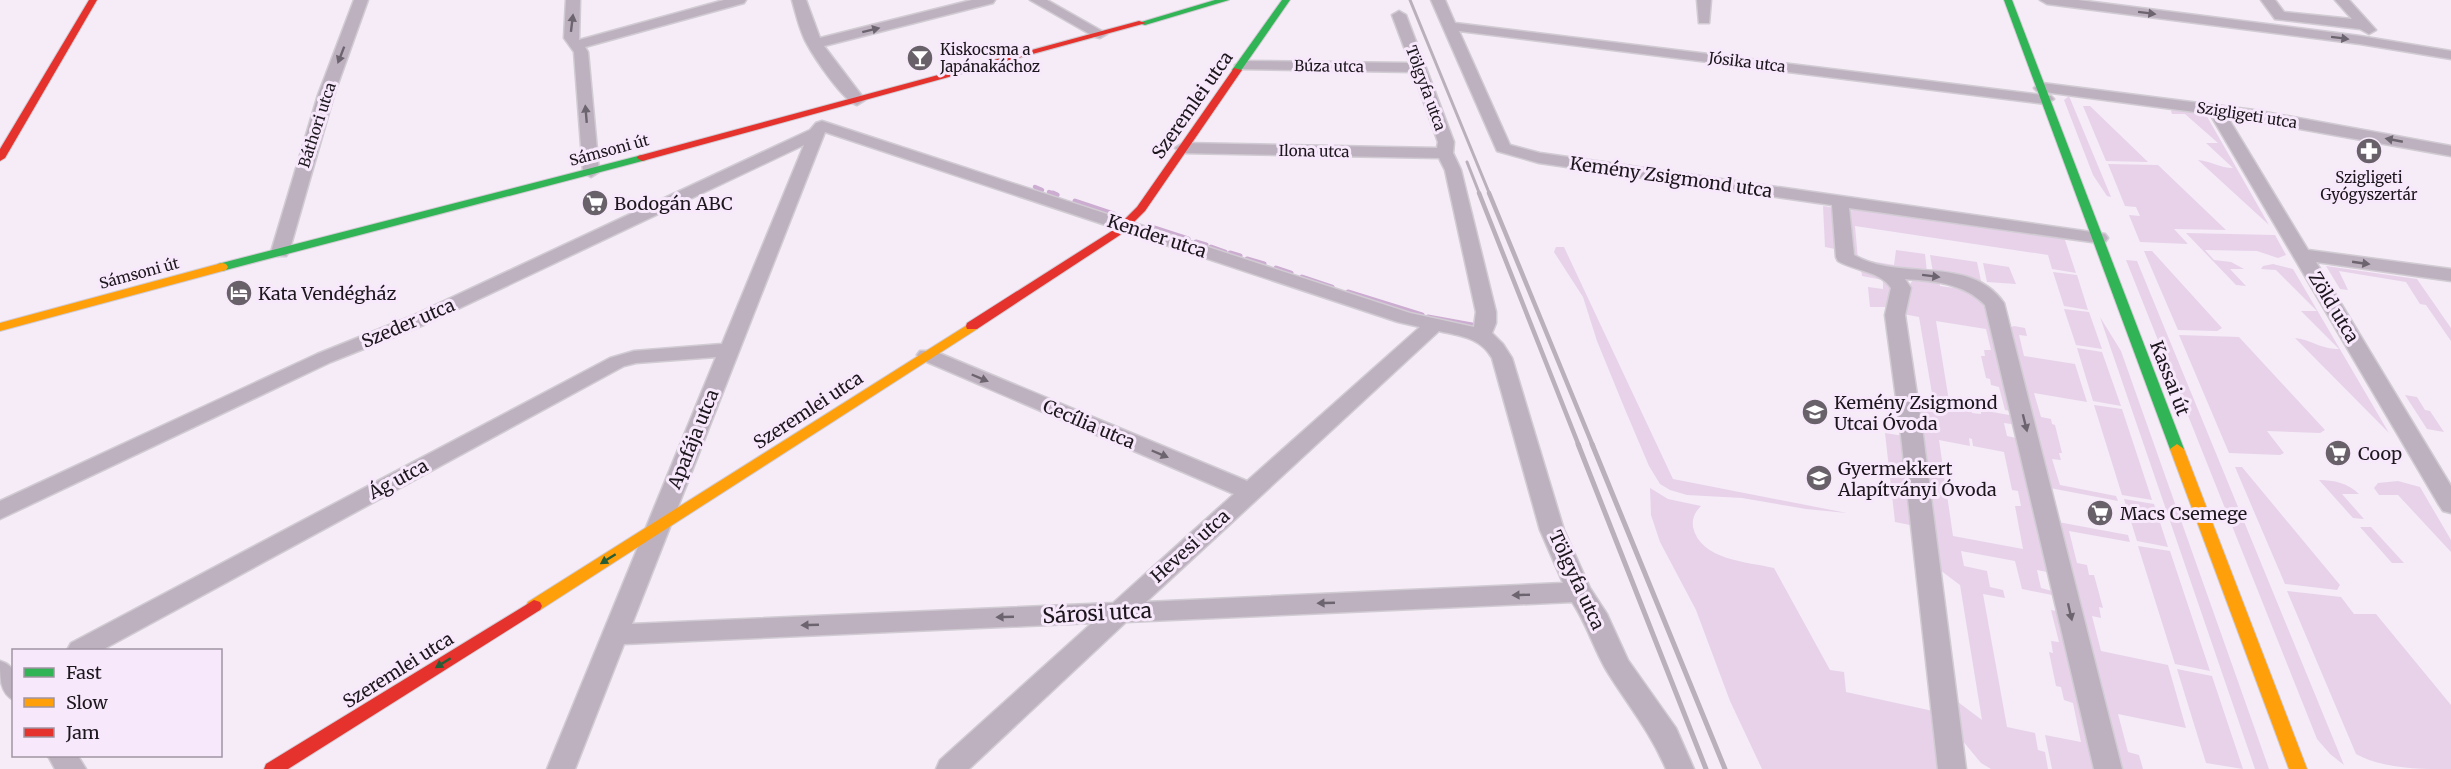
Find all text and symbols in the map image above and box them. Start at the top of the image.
one-way arrow [2137,8,2156,18]
one-way arrow [567,13,577,32]
one-way arrow [862,24,880,34]
one-way arrow [2331,33,2350,43]
place label: Kiskocsma a Japánakáchoz [939,40,1040,76]
bar icon: Kiskocsma a Japánakáchoz [905,43,935,73]
street label: Tölgyfa utca [1402,43,1450,133]
one-way arrow [335,46,345,64]
street label: Szeremlei utca [1146,47,1238,163]
street label: Jósika utca [1706,48,1787,76]
street label: Búza utca [1294,56,1364,76]
street label: Báthori utca [294,80,340,170]
street label: Szigligeti utca [2195,98,2299,132]
one-way arrow [581,104,591,123]
street label: Sámsoni út [567,130,651,170]
one-way arrow [2384,135,2403,144]
pharmacy icon: Szigligeti Gyógyszertár [2354,136,2384,166]
street label: Ilona utca [1278,141,1350,161]
street label: Kemény Zsigmond utca [1568,151,1774,203]
place label: Szigligeti Gyógyszertár [2321,168,2418,204]
supermarket icon: Bodogán ABC [580,188,610,218]
place label: Bodogán ABC [614,192,733,215]
street label: Kender utca [1104,209,1210,263]
street label: Sámsoni út [97,253,181,293]
one-way arrow [2351,258,2370,267]
street label: Zöld utca [2304,267,2364,347]
one-way arrow [1921,271,1940,281]
hotel icon: Kata Vendégház [224,278,254,308]
place label: Kata Vendégház [258,282,396,305]
street label: Szeder utca [358,293,458,353]
street label: Kassai út [2145,337,2195,419]
street label: Szeremlei utca [749,366,867,454]
one-way arrow [972,373,990,383]
street label: Apafája utca [662,385,724,493]
place label: Kemény Zsigmond Utcai Óvoda [1834,391,1998,435]
street label: Cecília utca [1039,394,1139,454]
school or university icon: Kemény Zsigmond Utcai Óvoda [1800,397,1830,427]
one-way arrow [2021,414,2030,432]
supermarket icon: Coop [2323,438,2353,468]
place label: Coop [2358,442,2402,465]
one-way arrow [1151,450,1169,459]
street label: Ág utca [363,454,432,505]
place label: Gyermekkert Alapítványi Óvoda [1837,457,1997,501]
school or university icon: Gyermekkert Alapítványi Óvoda [1804,463,1834,493]
supermarket icon: Macs Csemege [2085,498,2115,528]
place label: Macs Csemege [2120,502,2247,525]
street label: Hevesi utca [1146,504,1235,588]
street label: Tölgyfa utca [1544,527,1610,634]
one-way arrow [601,553,617,565]
one-way arrow [1511,590,1530,599]
street label: Sárosi utca [1042,597,1152,629]
one-way arrow [1316,599,1335,608]
one-way arrow [2066,603,2076,622]
one-way arrow [996,613,1015,622]
one-way arrow [801,620,820,629]
street label: Szeremlei utca [339,627,458,713]
legend [12,649,222,757]
one-way arrow [435,657,451,668]
text: Fast [66,661,102,684]
text: Slow [66,691,109,714]
text: Jam [65,721,100,744]

